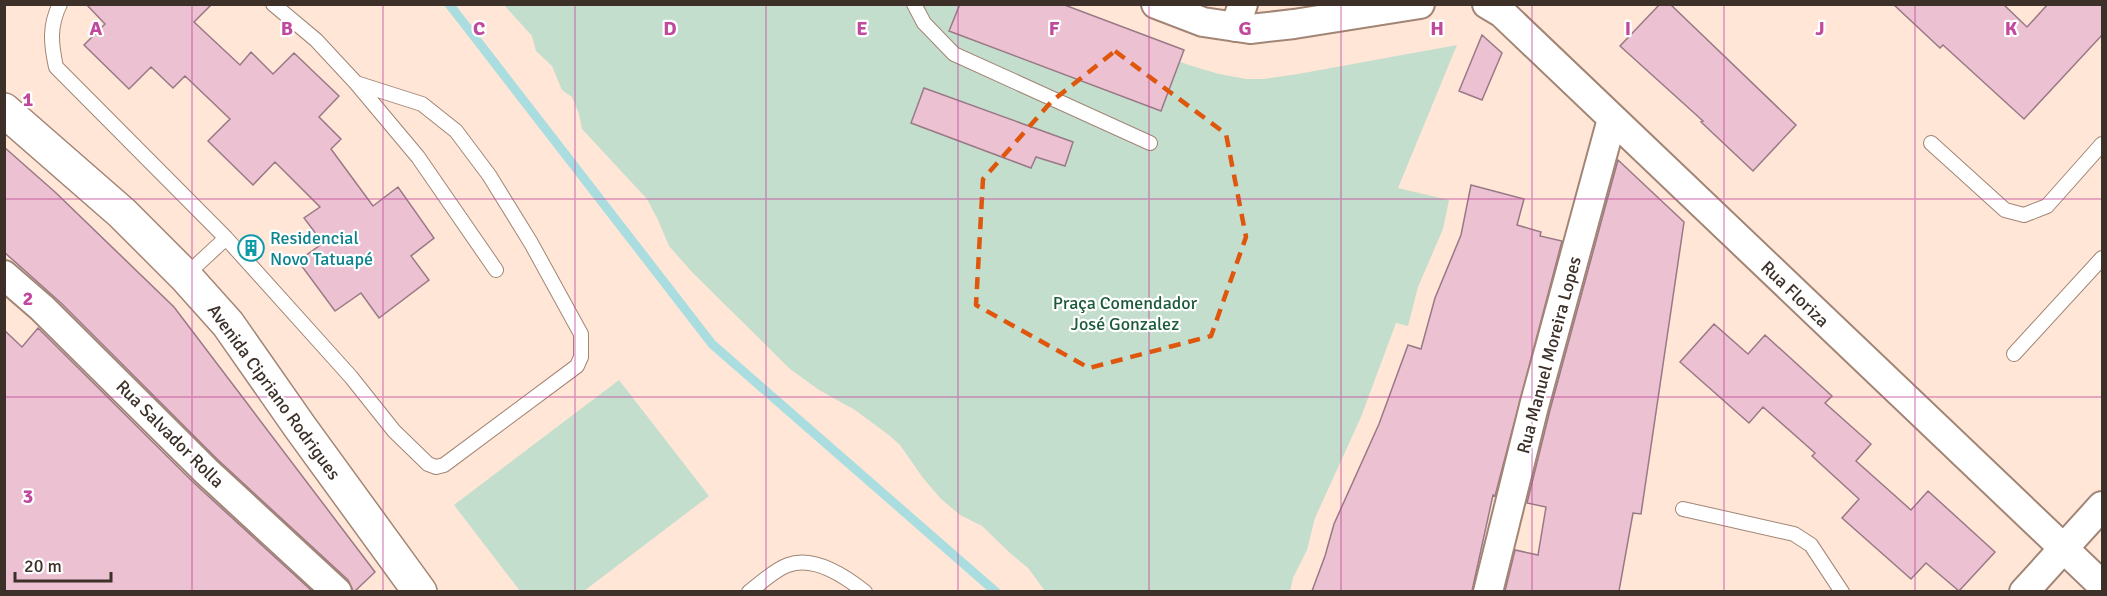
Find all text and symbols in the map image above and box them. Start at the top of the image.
text: A [90,16,103,41]
text: B [281,16,293,41]
text: C [473,16,485,41]
text: D [663,16,677,41]
text: E [856,16,868,41]
text: F [1049,16,1060,41]
text: G [1238,16,1252,41]
text: H [1430,16,1444,41]
text: I [1625,16,1631,41]
text: J [1815,16,1825,41]
text: K [2005,16,2018,41]
text: 1 [23,87,34,112]
place label: Residencial Novo Tatuapé [270,227,373,270]
building icon: Residencial Novo Tatuapé [236,233,266,263]
street label: Rua Manuel Moreira Lopes [1512,254,1586,456]
street label: Rua Floriza [1756,256,1834,332]
text: 2 [23,286,33,311]
park label: Praça Comendador José Gonzalez [1053,292,1198,335]
street label: Avenida Cipriano Rodrigues [203,300,345,484]
street label: Rua Salvador Rolla [111,375,229,493]
text: 3 [23,484,33,509]
scale bar [15,545,111,583]
text: 20 m [24,555,62,577]

